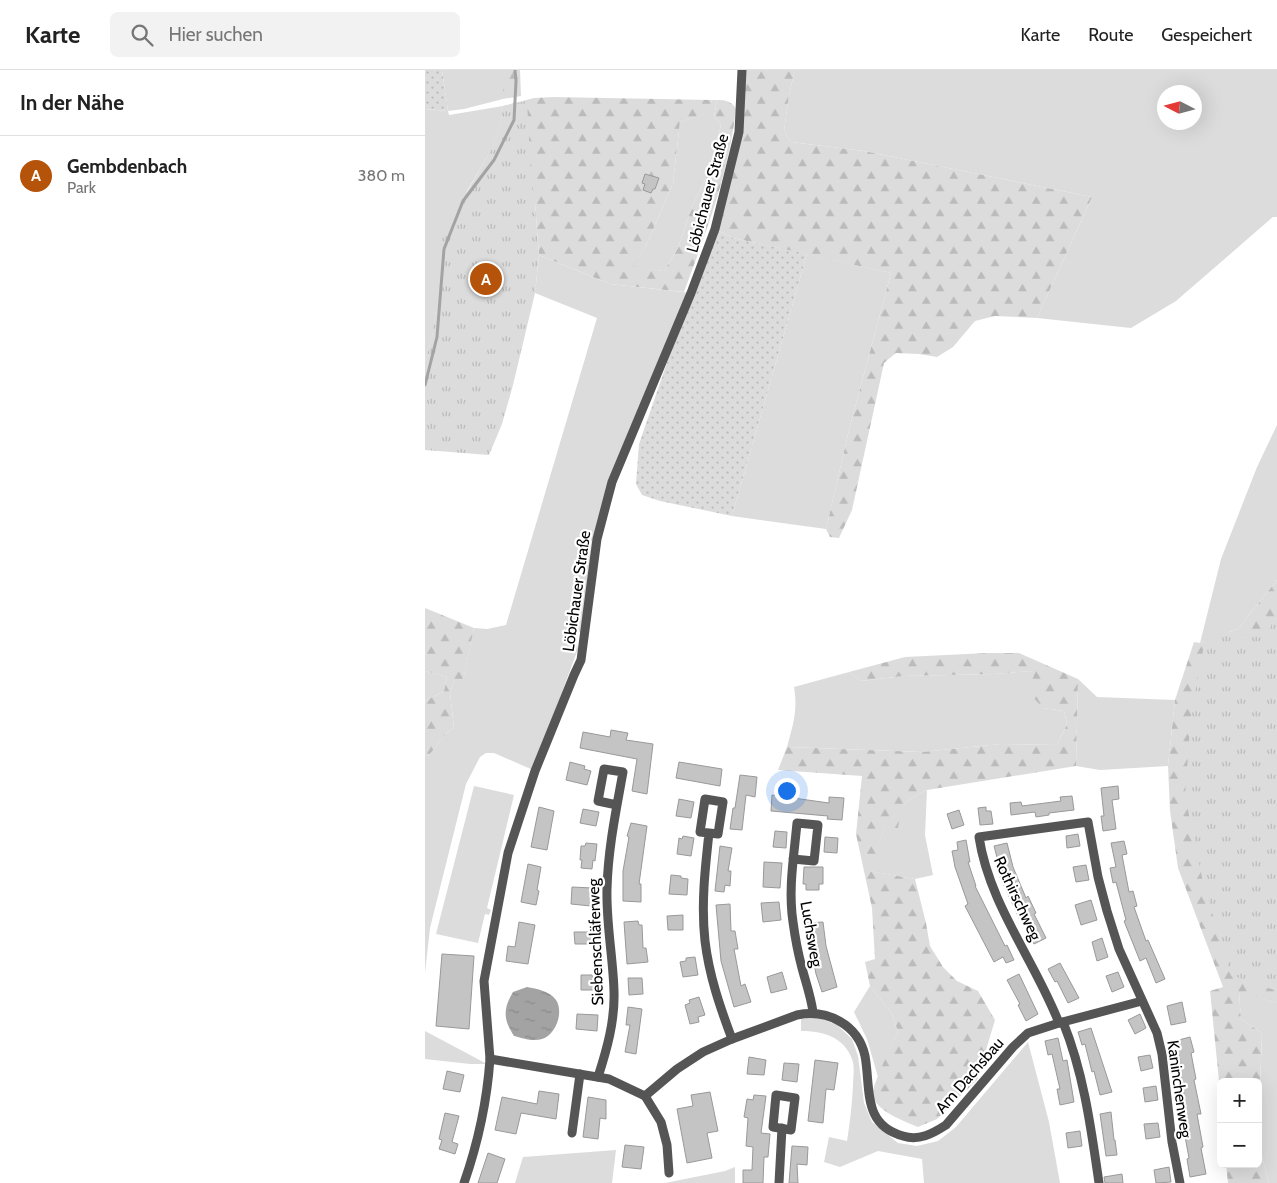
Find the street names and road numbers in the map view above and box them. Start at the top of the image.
street label: Löbichauer Straße [682,132,732,255]
street label: Löbichauer Straße [559,529,594,653]
street label: Rothirschweg [990,853,1046,944]
street label: Siebenschläferweg [584,877,607,1006]
street label: Luchsweg [796,900,827,970]
street label: Am Dachsbau [931,1034,1007,1117]
street label: Kaninchenweg [1163,1039,1196,1140]

